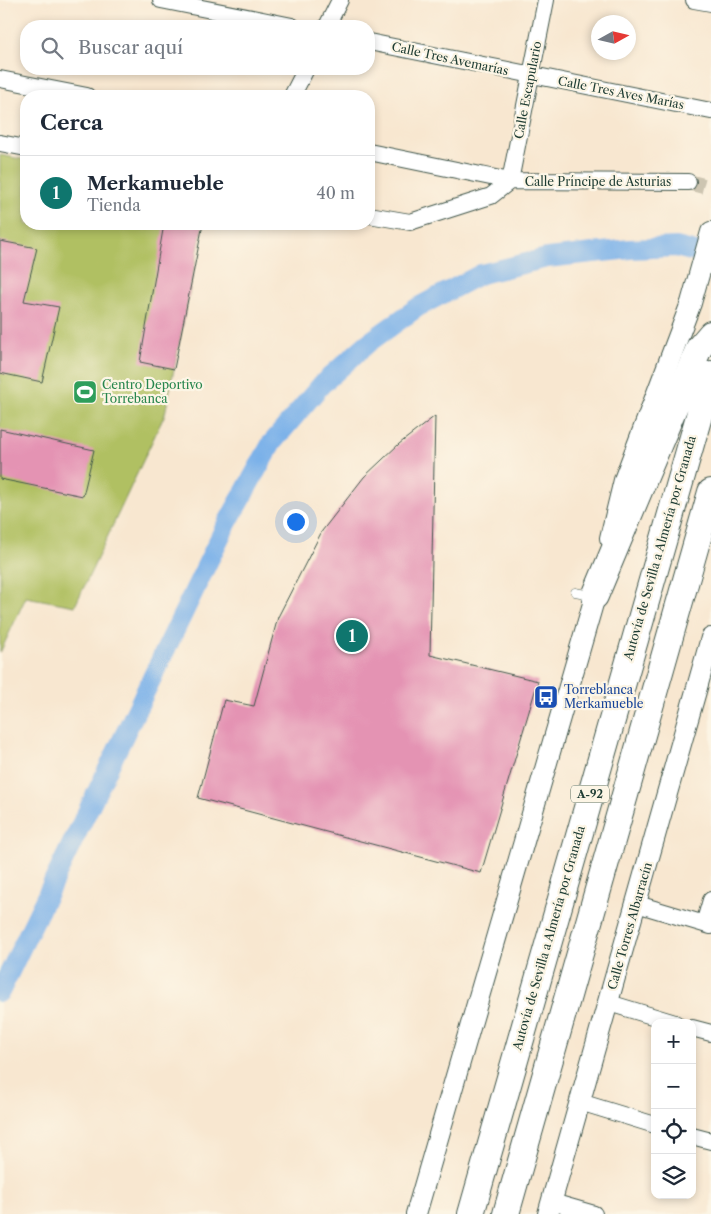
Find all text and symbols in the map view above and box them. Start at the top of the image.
north arrow [591,15,636,60]
search box [20,20,375,75]
icon: search [38,34,66,62]
text: Buscar aquí [78,36,183,59]
street label: Calle Tres Avemarías [390,39,510,78]
street label: Calle Escapulario [511,40,544,140]
street label: Calle Tres Aves Marías [557,73,685,112]
text: Cerca [40,110,103,135]
text: Merkamueble [87,172,224,195]
street label: Calle Príncipe de Asturias [525,174,671,189]
text: 1 [52,183,60,203]
text: 40 m [316,183,355,203]
text: Tienda [87,195,141,215]
place label: Centro Deportivo Torrebanca [102,377,203,406]
sports icon: Centro Deportivo Torrebanca [72,379,98,405]
street label: Autovía de Sevilla a Almería por Granada [620,433,699,663]
your location [283,509,309,535]
pin: 1 [336,617,368,655]
place label: Torreblanca Merkamueble [564,682,644,711]
bus stop icon: Torreblanca Merkamueble [533,684,559,710]
road number: A-92 [571,786,609,802]
street label: Autovía de Sevilla a Almería por Granada [509,823,588,1053]
street label: Calle Torres Albarracín [604,860,655,991]
map controls [651,1019,696,1199]
button: + [651,1019,696,1064]
button: − [651,1064,696,1109]
button: locate [651,1109,696,1154]
button: layers [651,1154,696,1199]

